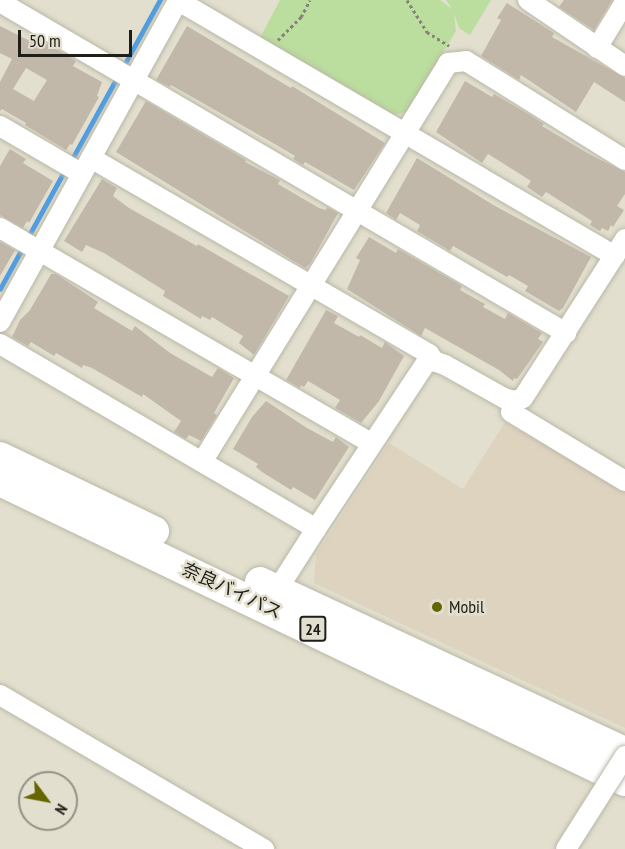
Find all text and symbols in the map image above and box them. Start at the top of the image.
scale bar [21,18,135,56]
text: 50 m [29,29,61,52]
street label: 奈良バイパス [178,558,286,624]
place label: Mobil [449,596,484,618]
marker: Mobil [430,600,444,614]
road number: 24 [298,616,328,642]
north arrow [18,771,78,831]
text: N [51,801,72,818]

